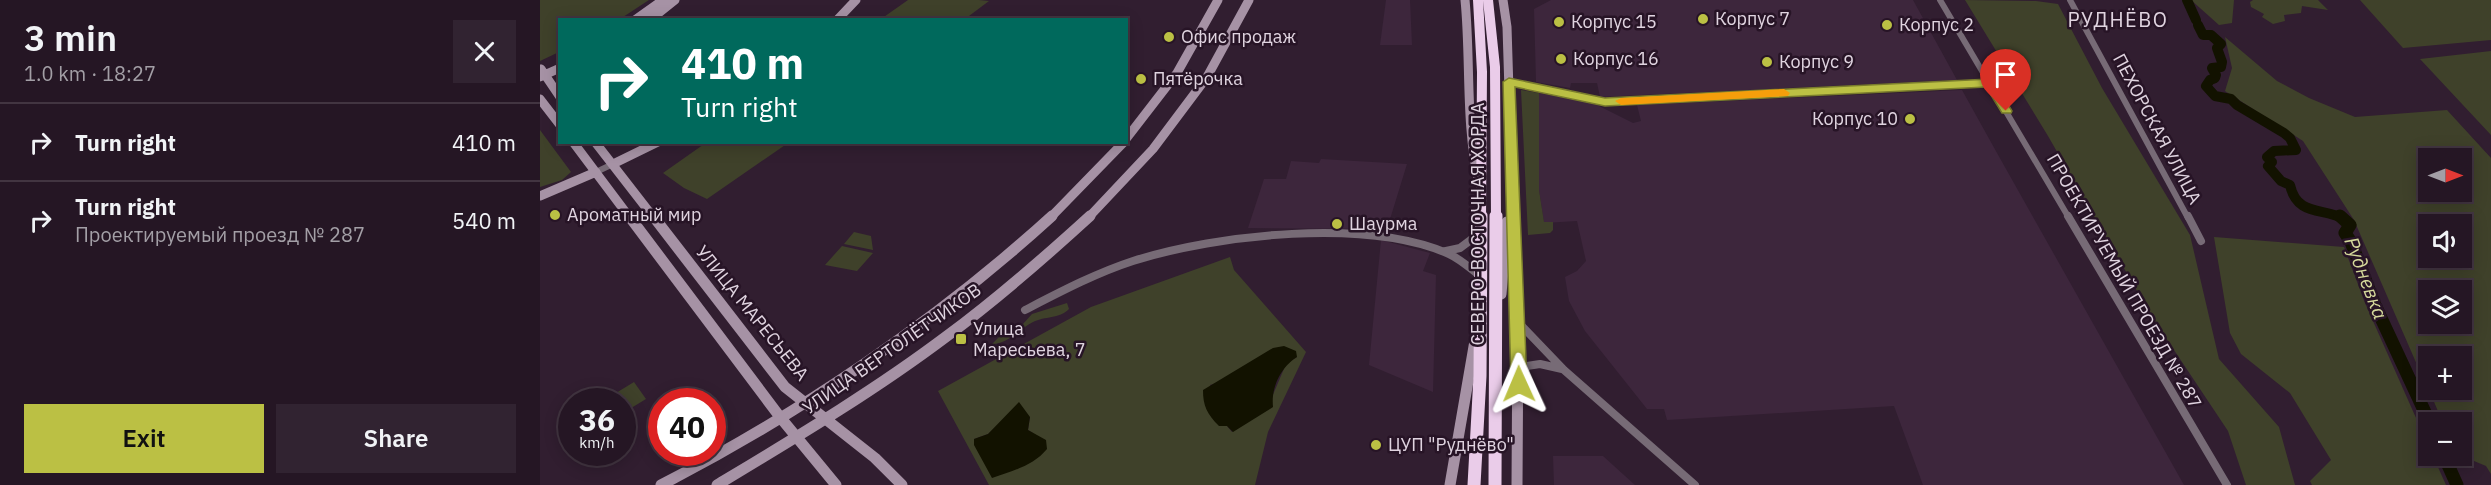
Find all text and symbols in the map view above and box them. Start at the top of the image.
district label: РУДНЁВО [2067,6,2169,33]
place label: Корпус 7 [1715,7,1790,30]
place label: Корпус 15 [1571,10,1657,33]
marker: Корпус 7 [1696,12,1710,26]
place label: Корпус 2 [1899,13,1974,36]
text: 3 min [24,14,117,61]
marker: Корпус 15 [1552,15,1566,29]
marker: Корпус 2 [1880,18,1894,32]
button: close [453,20,516,83]
place label: Офис продаж [1181,25,1296,48]
marker: Офис продаж [1162,30,1176,44]
text: 410 m [681,36,804,91]
icon: right [582,42,660,120]
place label: Корпус 16 [1573,47,1659,70]
pin [1980,49,2031,111]
place label: Корпус 9 [1779,50,1854,73]
street label: ПЕХОРСКАЯ УЛИЦА [2108,50,2207,208]
marker: Корпус 16 [1554,52,1568,66]
marker: Корпус 9 [1760,55,1774,69]
icon: arrive [1989,58,2022,91]
text: 1.0 km · 18:27 [24,60,156,87]
place label: Пятёрочка [1153,67,1243,90]
marker: Пятёрочка [1134,72,1148,86]
text: Turn right [681,89,798,124]
street label: СЕВЕРО-ВОСТОЧНАЯ ХОРДА [1466,102,1489,346]
place label: Корпус 10 [1812,107,1898,130]
marker: Корпус 10 [1903,112,1917,126]
icon: right [24,126,57,159]
text: Turn right [75,128,176,157]
text: 410 m [452,128,516,157]
north arrow [2418,148,2472,202]
map controls [2418,148,2472,466]
street label: ПРОЕКТИРУЕМЫЙ ПРОЕЗД № 287 [2042,149,2207,412]
text: Turn right [75,192,176,221]
place label: Ароматный мир [567,203,701,226]
icon: right [24,204,57,237]
text: 540 m [452,206,516,235]
marker: Ароматный мир [548,208,562,222]
place label: Шаурма [1349,212,1418,235]
button: sound [2418,214,2472,268]
marker: Шаурма [1330,217,1344,231]
text: Проектируемый проезд № 287 [75,221,365,248]
water label: Рудневка [2338,233,2395,323]
street label: УЛИЦА МАРЕСЬЕВА [691,240,814,385]
street label: УЛИЦА ВЕРТОЛЁТЧИКОВ [798,278,985,419]
button: layers [2418,280,2472,334]
place label: Улица Маресьева, 7 [973,317,1086,361]
marker: Улица Маресьева, 7 [954,332,968,346]
button: + [2418,346,2472,400]
position arrow [1487,352,1551,416]
speed limit sign: 40 [648,388,726,466]
text: 36 [579,400,615,439]
button: Exit [24,404,264,473]
button: Share [276,404,516,473]
button: − [2418,412,2472,466]
text: km/h [579,433,615,452]
place label: ЦУП "Руднёво" [1388,433,1514,456]
marker: ЦУП "Руднёво" [1369,438,1383,452]

